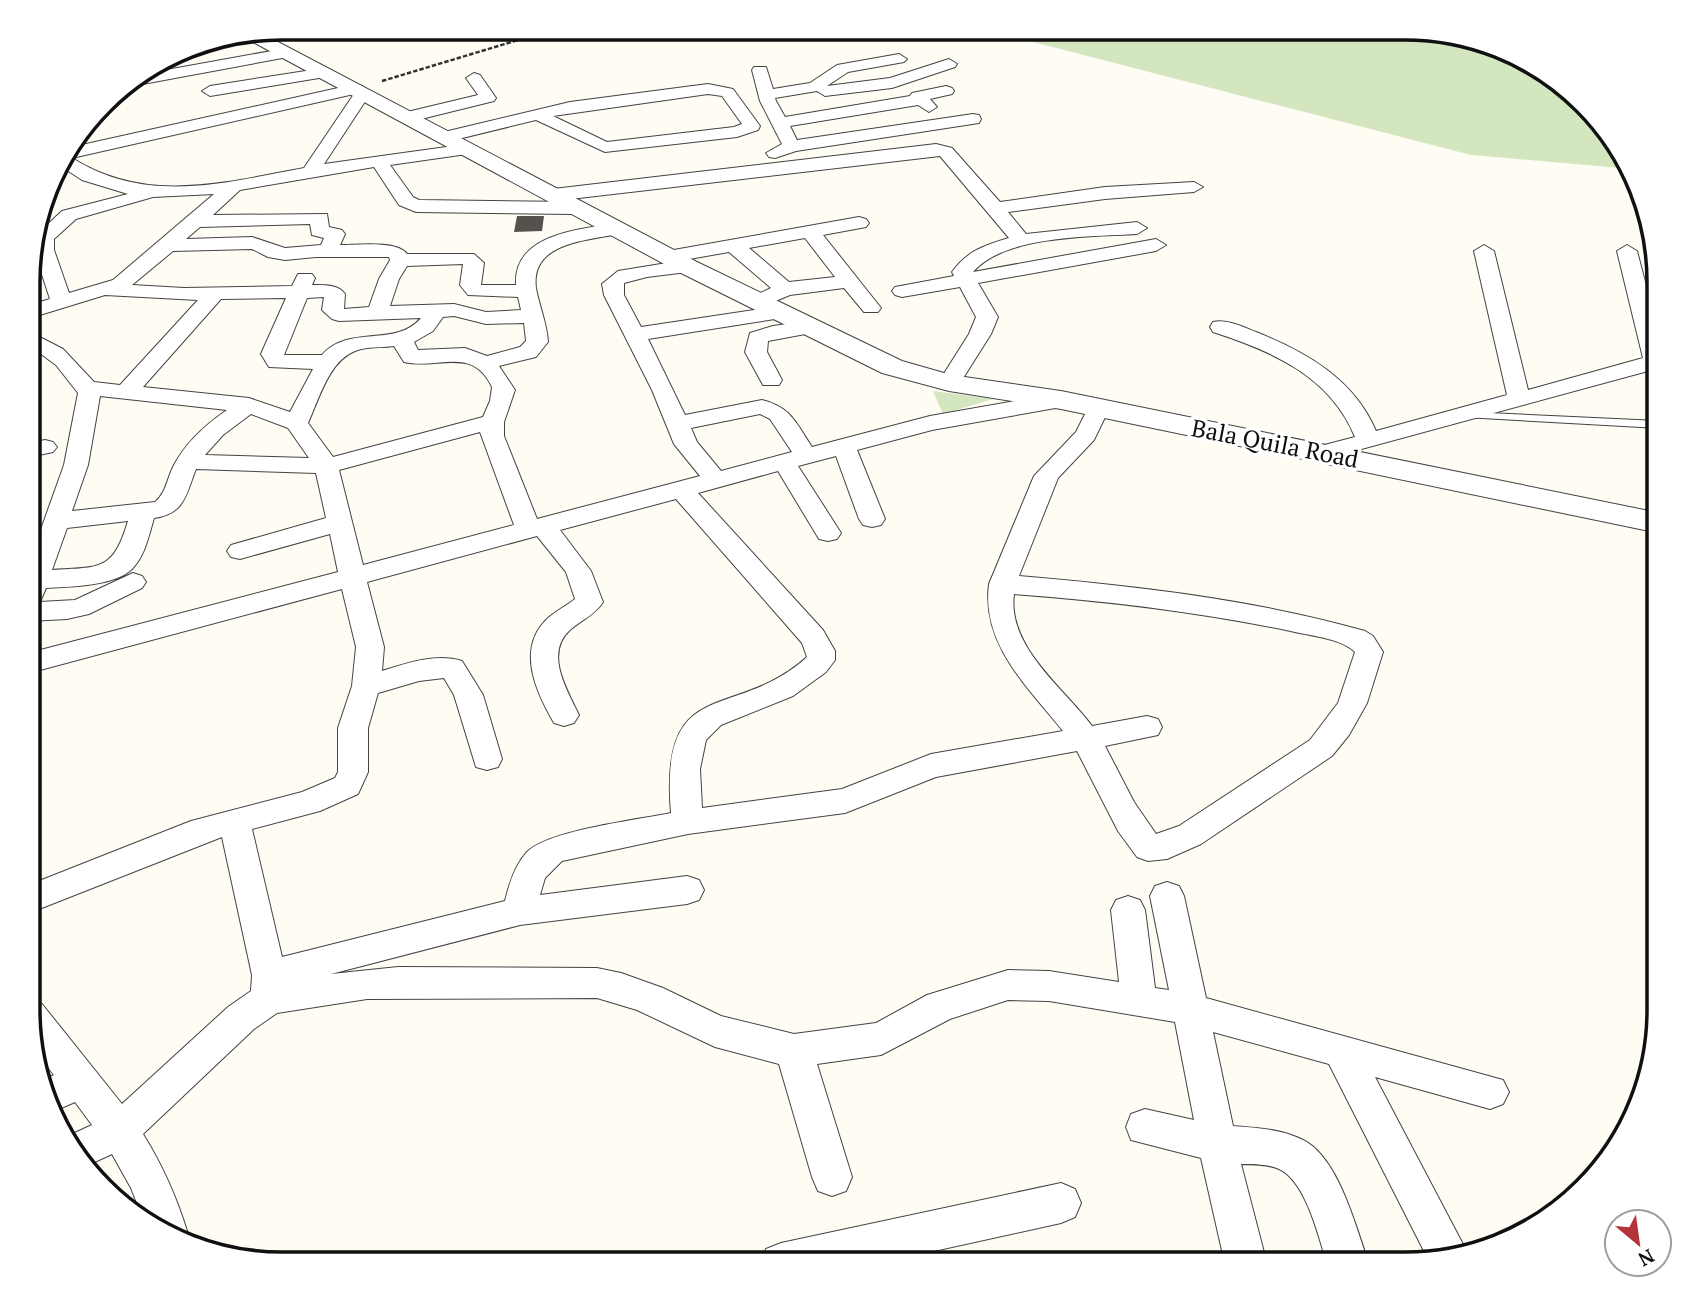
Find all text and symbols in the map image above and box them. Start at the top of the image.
street label: Bala Quila Road [1189,411,1361,475]
north arrow [1603,1208,1673,1278]
text: N [1634,1244,1659,1273]

